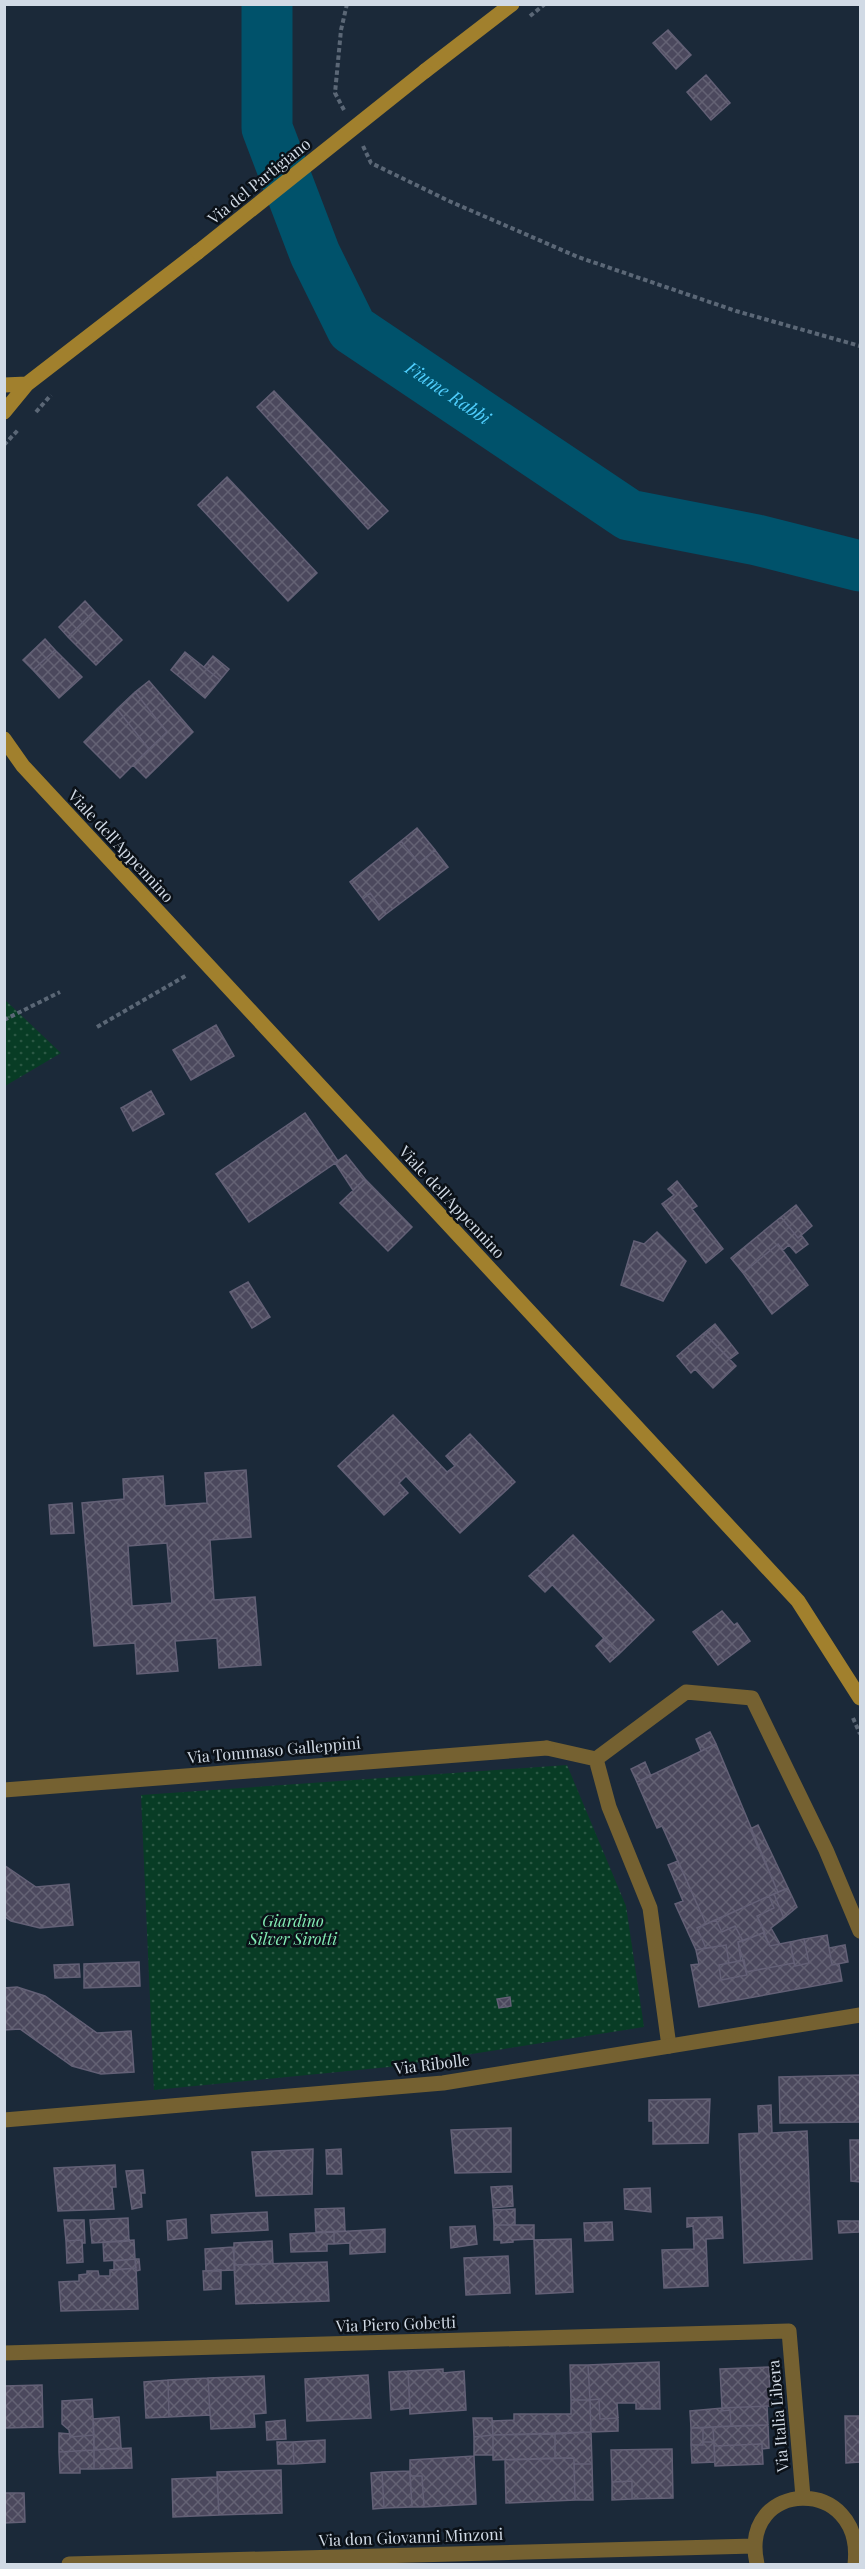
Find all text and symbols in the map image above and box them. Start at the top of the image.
street label: Via del Partigiano [202,133,314,229]
water label: Fiume Rabbi [400,355,496,430]
street label: Viale dell'Appennino [63,784,179,907]
street label: Viale dell'Appennino [394,1140,510,1263]
street label: Via Tommaso Galleppini [186,1731,362,1768]
park label: Giardino Silver Sirotti [248,1910,338,1949]
street label: Via Ribolle [392,2048,471,2079]
street label: Via Piero Gobetti [335,2311,457,2336]
street label: Via Italia Libera [762,2359,793,2474]
street label: Via don Giovanni Minzoni [317,2523,504,2550]

